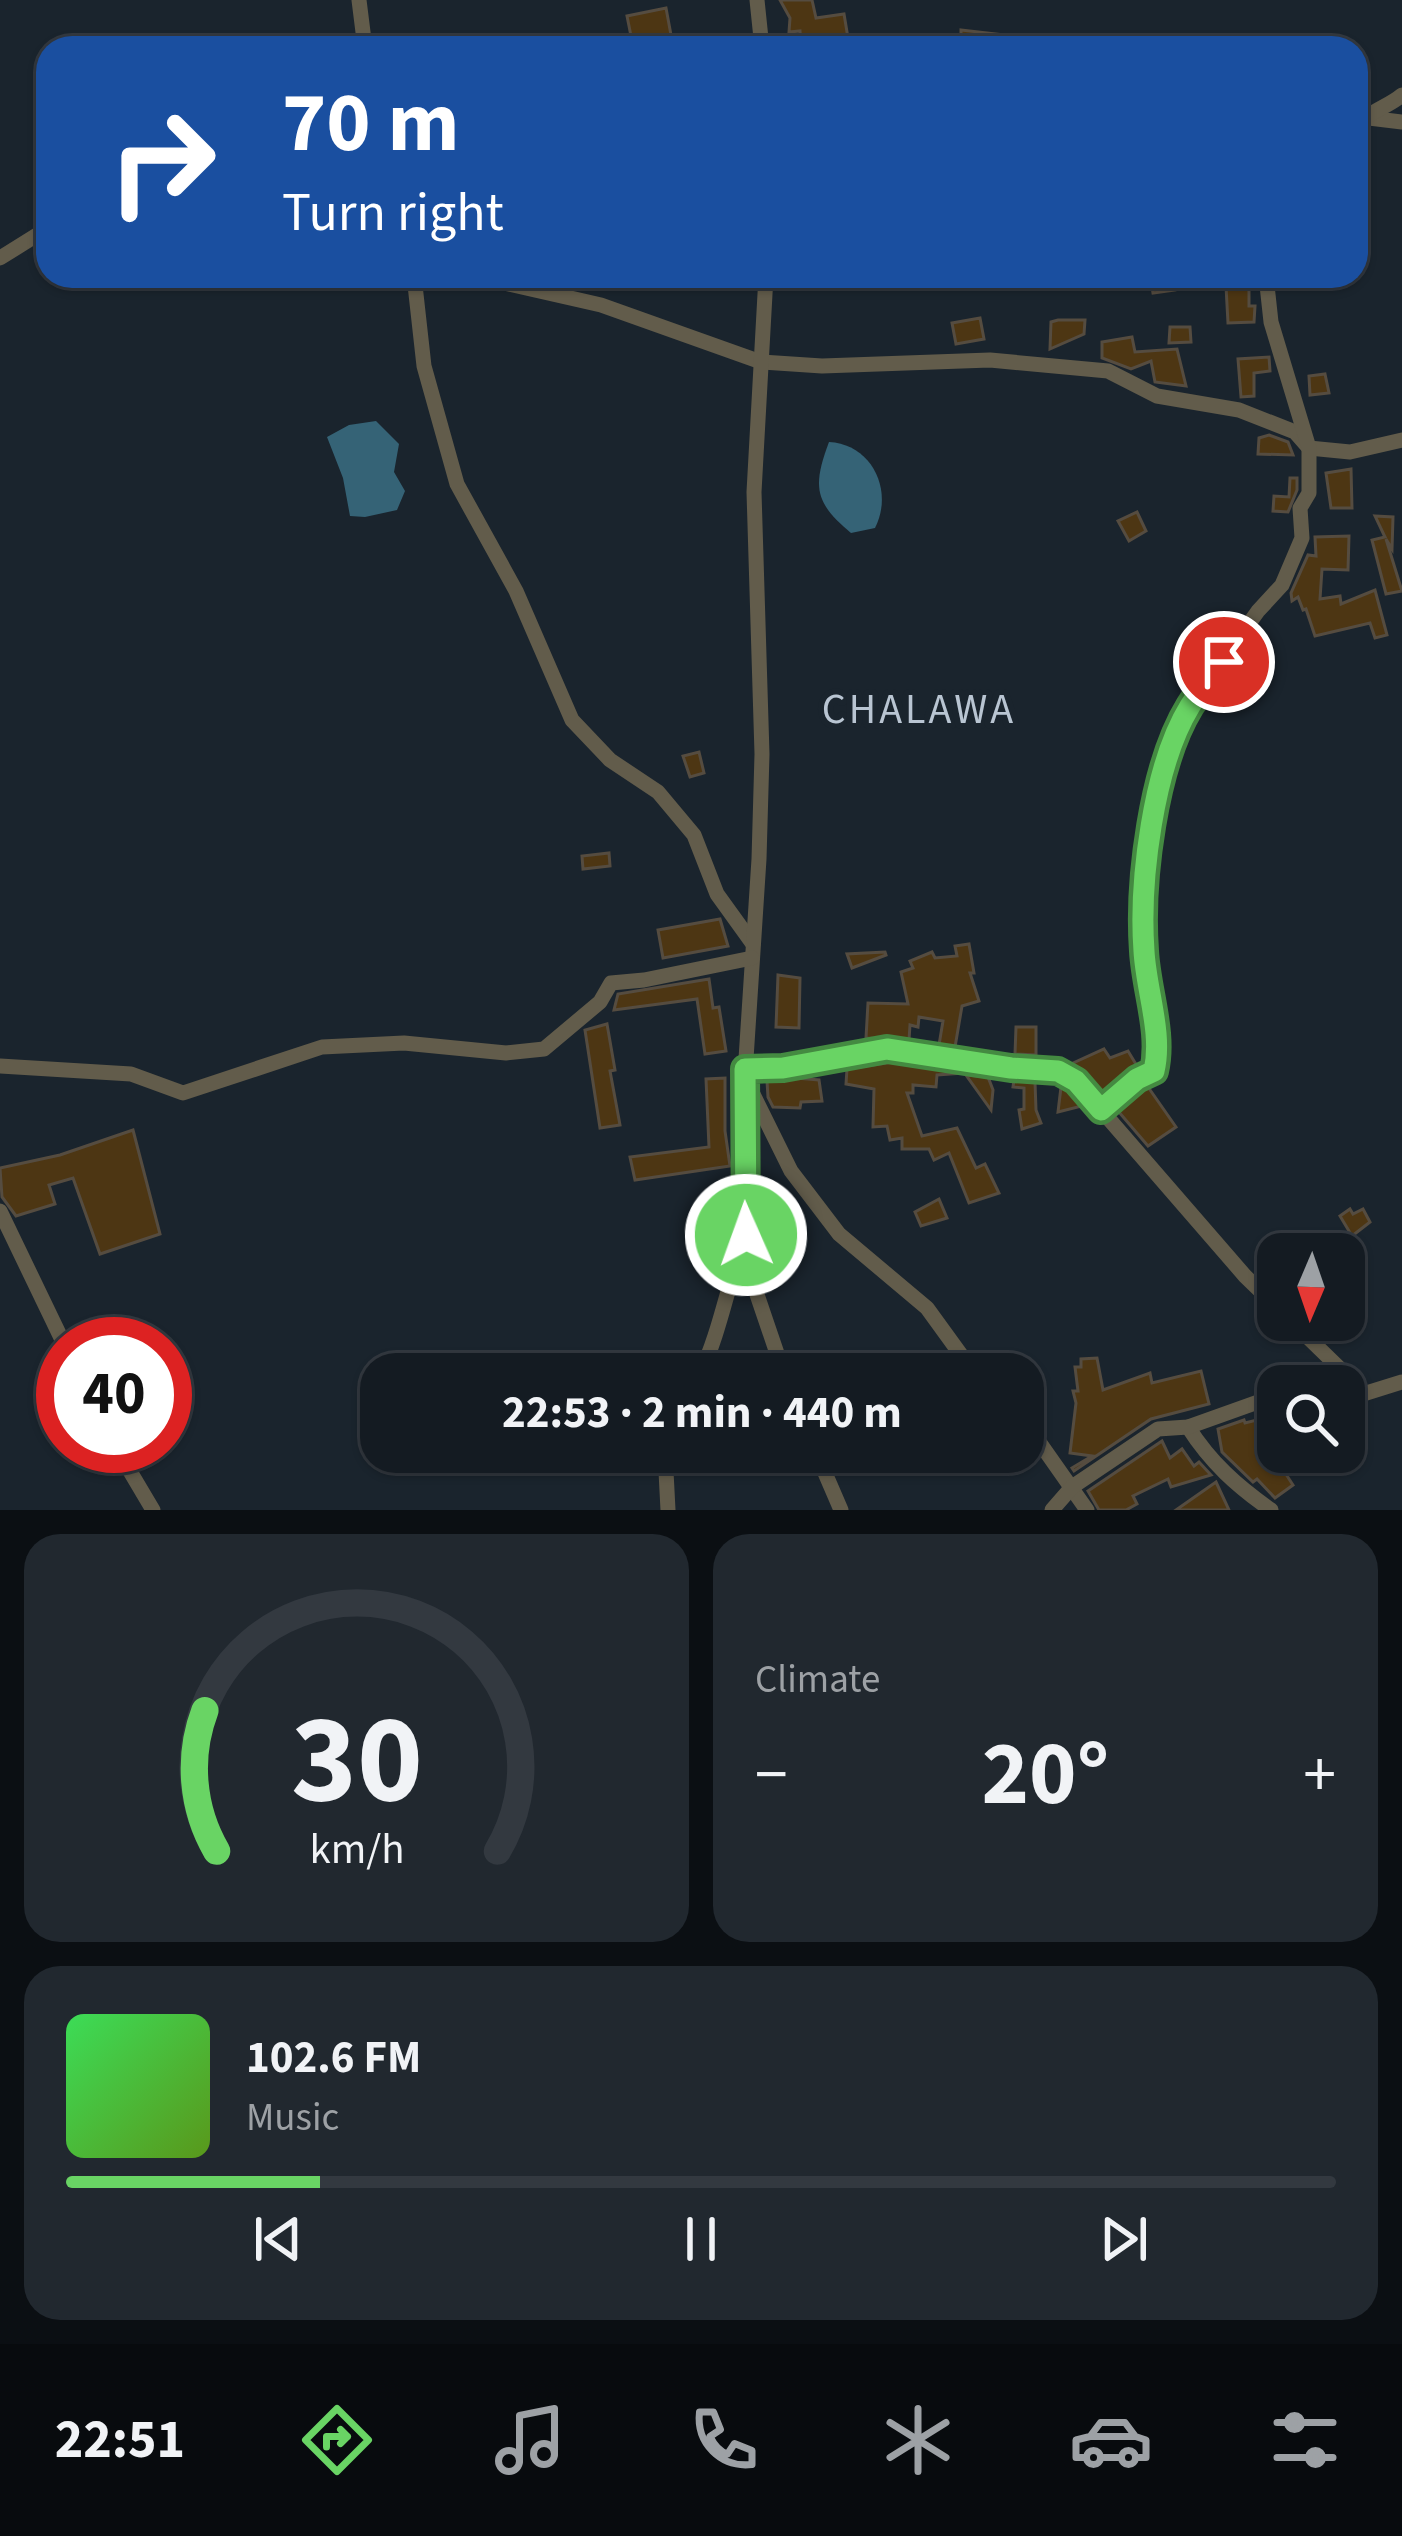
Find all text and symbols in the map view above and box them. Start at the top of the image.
text: 70 m [282,64,460,184]
icon: right [84,84,240,240]
text: Turn right [282,175,504,252]
pin [1173,611,1275,713]
icon: arrive [1191,629,1257,695]
district label: CHALAWA [822,680,1016,740]
position arrow [683,1172,809,1298]
north arrow [1257,1233,1365,1341]
map controls [1257,1233,1365,1473]
speed limit sign: 40 [36,1317,192,1473]
button: search [1257,1365,1365,1473]
text: 22:53 · 2 min · 440 m [502,1381,902,1445]
text: Climate [755,1652,880,1708]
text: 30 [291,1672,422,1850]
text: 20° [982,1711,1109,1839]
text: − [755,1728,788,1822]
text: + [1303,1728,1336,1822]
text: km/h [309,1819,404,1880]
text: 102.6 FM [246,2026,421,2090]
text: Music [246,2090,339,2146]
icon: previous [245,2206,311,2272]
icon: pause [668,2206,734,2272]
icon: next [1091,2206,1157,2272]
icon: directions [295,2398,379,2482]
icon: music [488,2398,572,2482]
icon: phone [682,2398,766,2482]
icon: climate [876,2398,960,2482]
icon: car [1069,2398,1153,2482]
icon: filters [1263,2398,1347,2482]
text: 22:51 [55,2402,185,2479]

